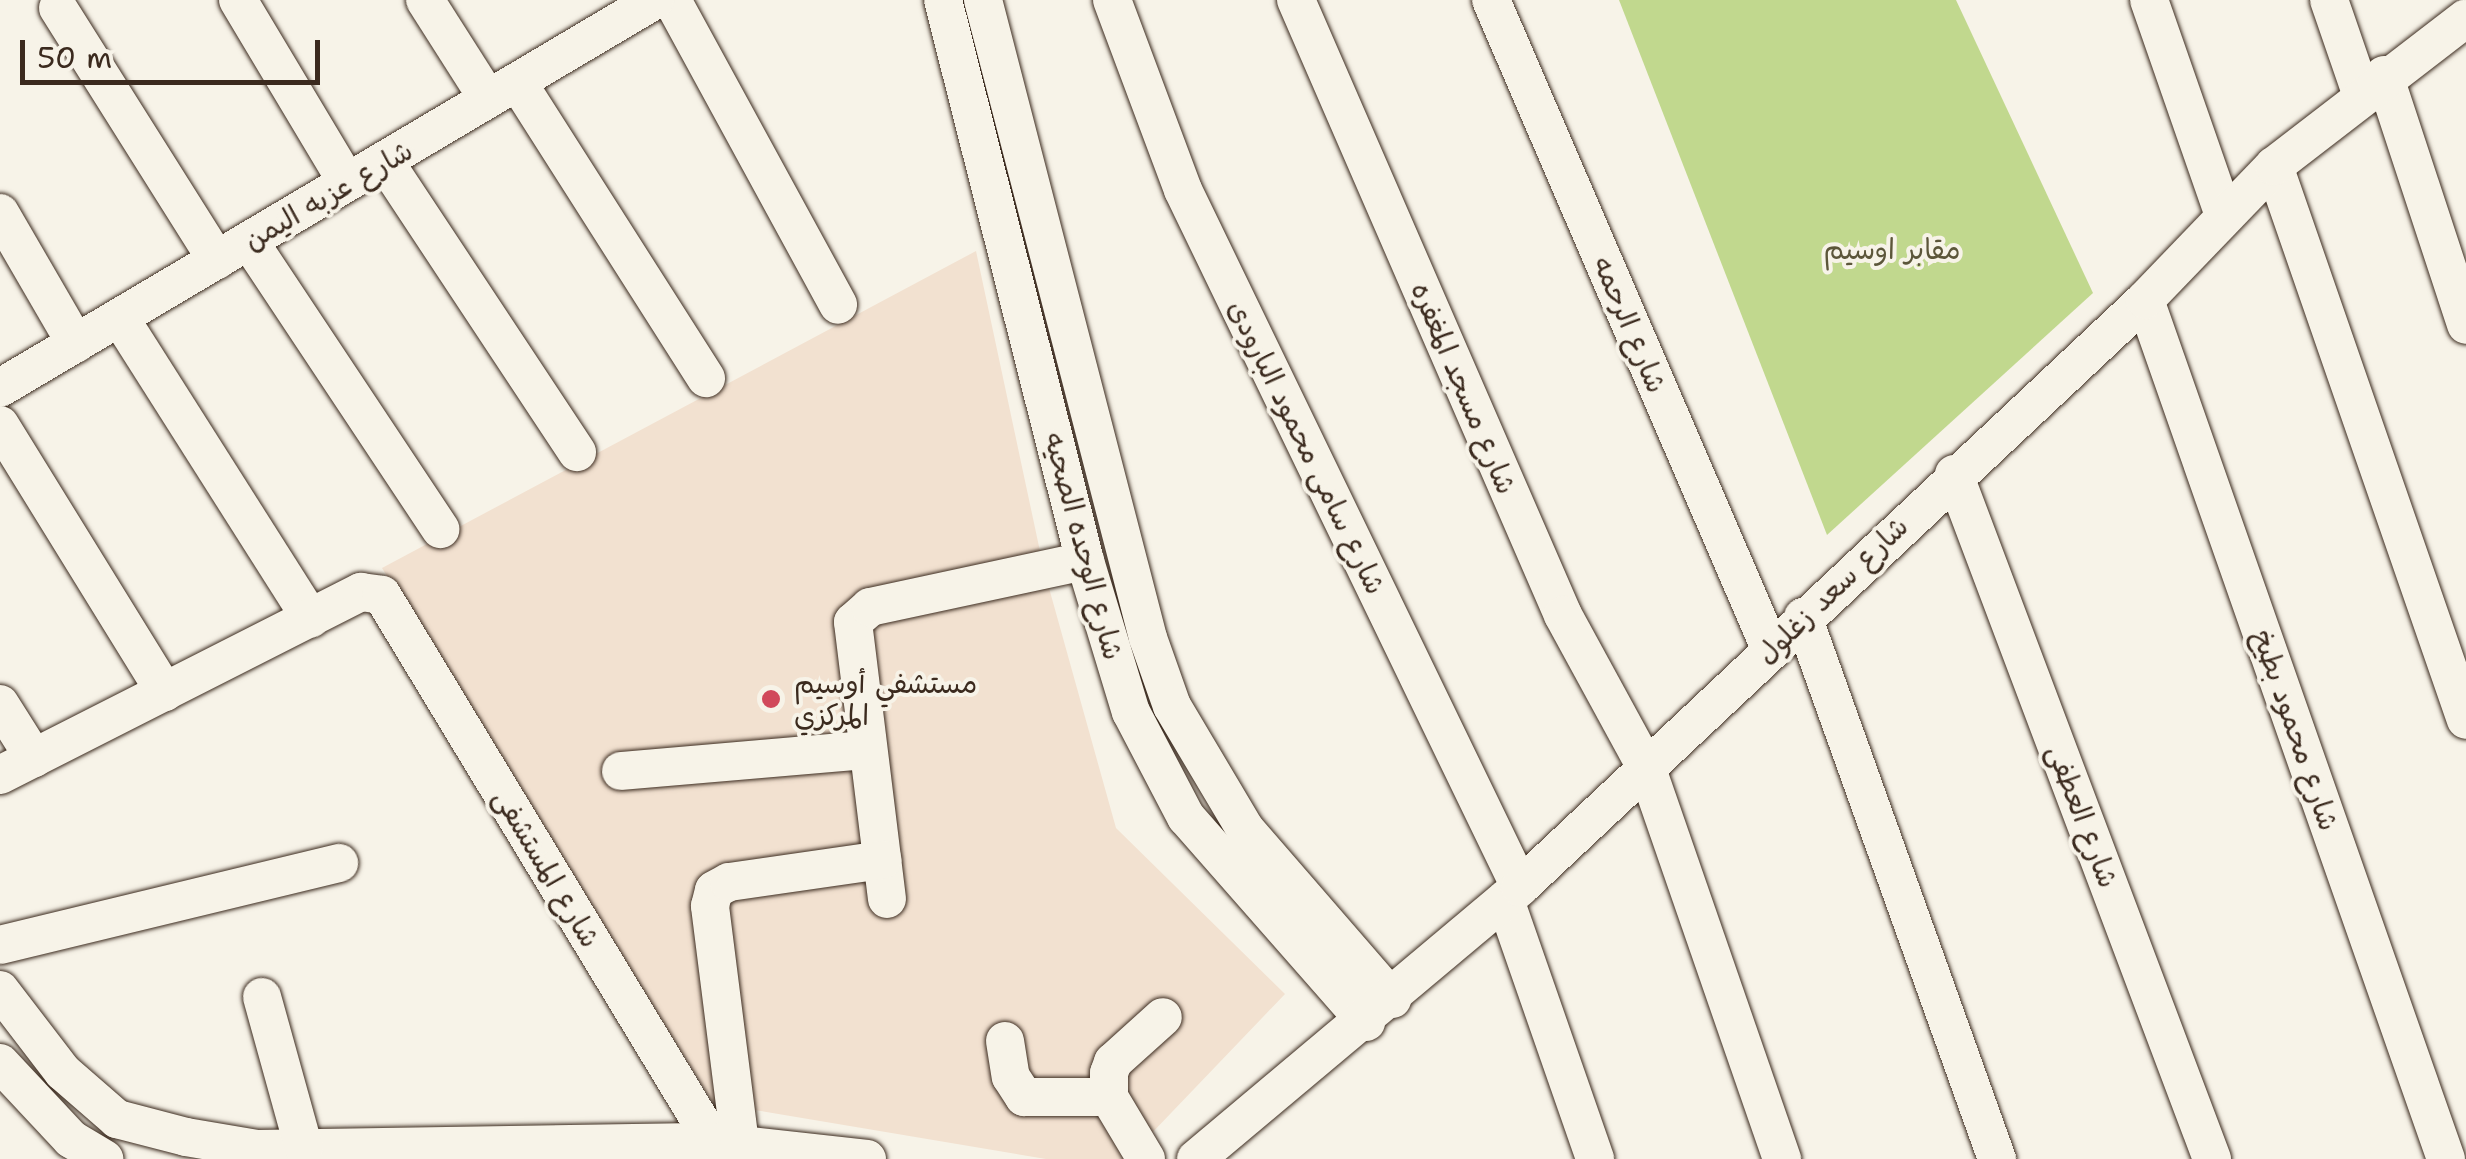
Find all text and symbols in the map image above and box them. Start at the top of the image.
scale bar [25,20,325,82]
text: 50 m [37,37,112,78]
street label: شارع عزبه اليمن [238,133,418,257]
park label: مقابر اوسيم [1824,232,1960,266]
street label: شارع الرحمه [1586,250,1674,398]
street label: شارع مسجد المغفره [1404,277,1524,499]
street label: شارع سامى محمود البارودى [1221,295,1393,599]
street label: شارع الوحده الصحيه [1038,429,1130,663]
street label: شارع سعد زغلول [1749,509,1915,671]
street label: شارع محمود بطيخ [2246,625,2346,835]
place label: مستشفي أوسيم المركزي [794,666,977,732]
marker: مستشفي أوسيم المركزي [758,686,784,712]
street label: شارع العطفى [2040,740,2126,892]
street label: شارع المستشفى [487,783,607,953]

